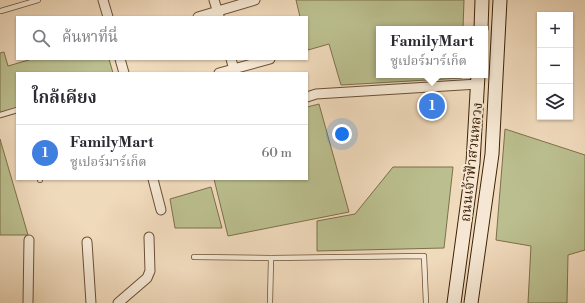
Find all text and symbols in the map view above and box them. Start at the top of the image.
map controls [537,12,573,120]
button: + [537,12,573,48]
search box [16,16,308,60]
popup [376,26,488,78]
icon: search [30,27,52,49]
text: ค้นหาที่นี่ [62,28,118,47]
text: FamilyMart [390,32,474,51]
button: − [537,48,573,84]
text: ซูเปอร์มาร์เก็ต [390,53,467,69]
button: layers [537,84,573,120]
text: ใกล้เคียง [32,87,97,109]
pin: 1 [419,91,445,121]
street label: ถนนเจ้าฟ้าสวนหลวง [457,101,487,223]
your location [332,124,352,144]
text: FamilyMart [70,133,154,152]
text: 1 [42,145,48,161]
text: 60 m [261,145,292,161]
text: ซูเปอร์มาร์เก็ต [70,154,147,170]

